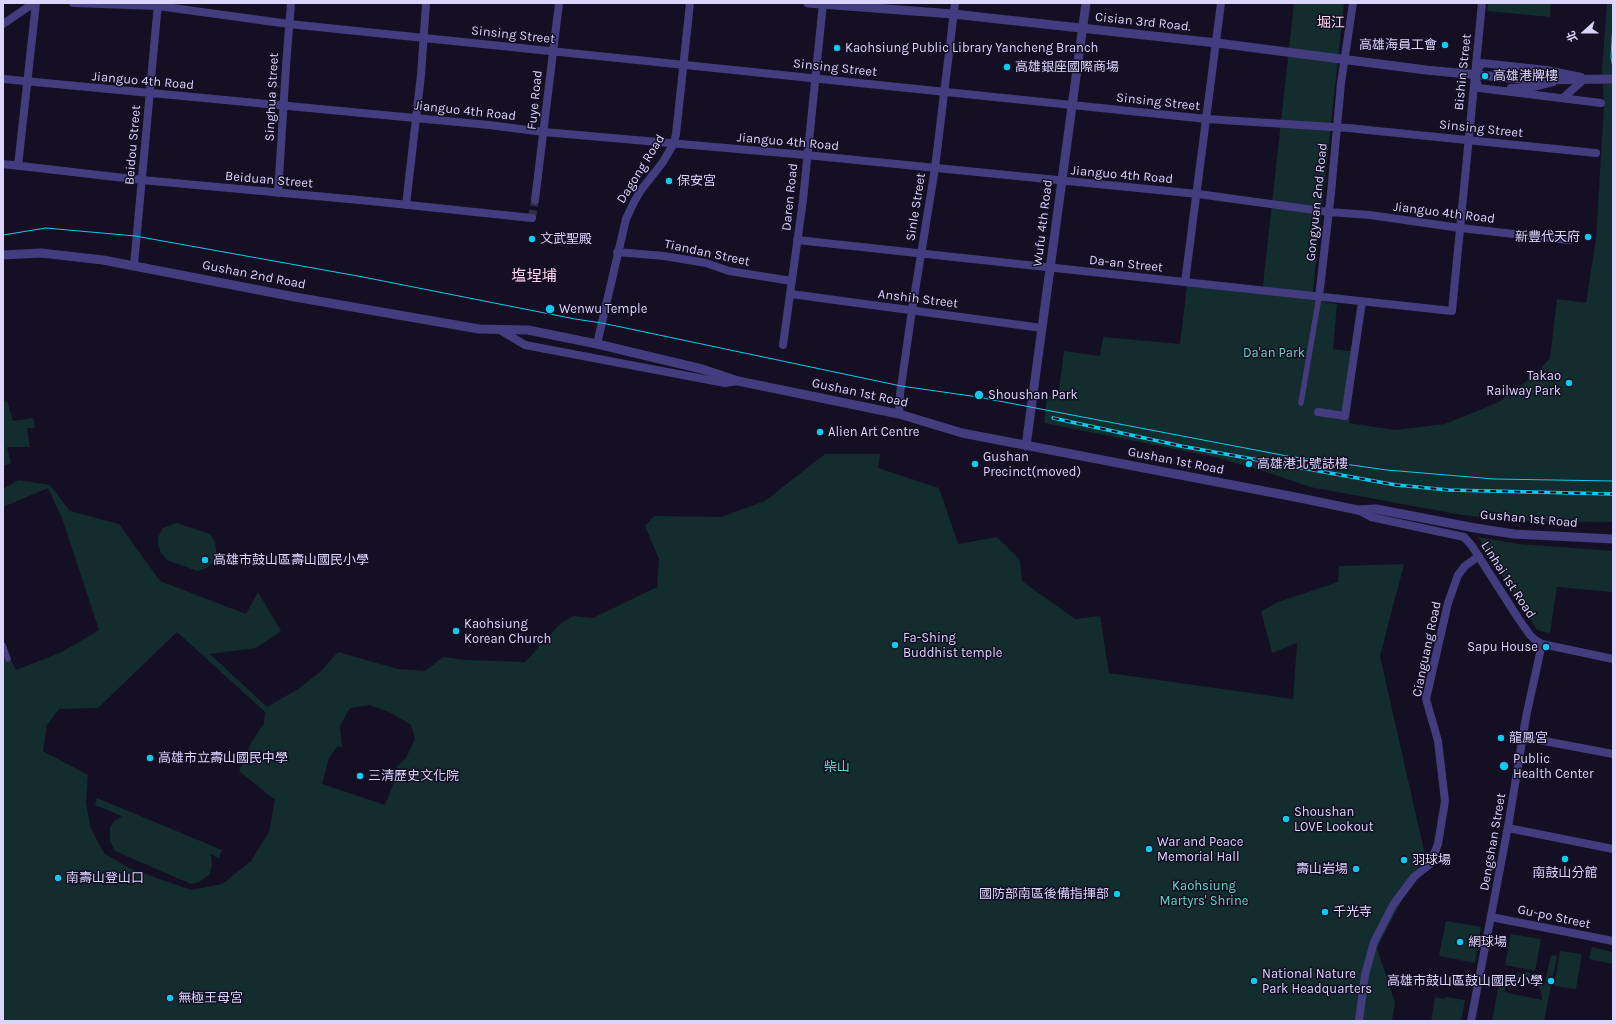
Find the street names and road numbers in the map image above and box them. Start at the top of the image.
street label: Cisian 3rd Road. [1094,9,1192,35]
street label: Sinsing Street [470,23,556,47]
street label: Bishin Street [1451,33,1475,111]
street label: Singhua Street [262,52,282,142]
street label: Sinsing Street [792,56,878,80]
street label: Jianguo 4th Road [91,69,195,93]
street label: Fuye Road [524,69,546,131]
street label: Sinsing Street [1115,90,1201,114]
street label: Jianguo 4th Road [413,98,517,124]
street label: Beidou Street [122,104,144,186]
street label: Sinsing Street [1438,117,1524,141]
street label: Jianguo 4th Road [736,130,840,154]
street label: Dagong Road [614,132,668,206]
street label: Gongyuan 2nd Road [1303,142,1331,262]
street label: Daren Road [779,162,801,232]
street label: Jianguo 4th Road [1070,163,1174,187]
street label: Beiduan Street [224,168,314,192]
street label: Sinle Street [903,172,929,242]
street label: Wufu 4th Road [1030,179,1056,267]
street label: Jianguo 4th Road [1392,199,1496,227]
street label: Tiandan Street [663,236,751,270]
street label: Da-an Street [1088,252,1164,276]
street label: Gushan 2nd Road [201,257,307,293]
street label: Anshih Street [877,286,959,312]
street label: Gushan 1st Road [810,375,910,411]
street label: Gushan 1st Road [1126,444,1226,478]
street label: Gushan 1st Road [1479,507,1579,531]
street label: Linhai 1st Road [1477,539,1539,621]
street label: Cianguang Road [1409,600,1445,698]
street label: Dengshan Street [1477,792,1509,892]
street label: Gu-po Street [1516,902,1592,932]

